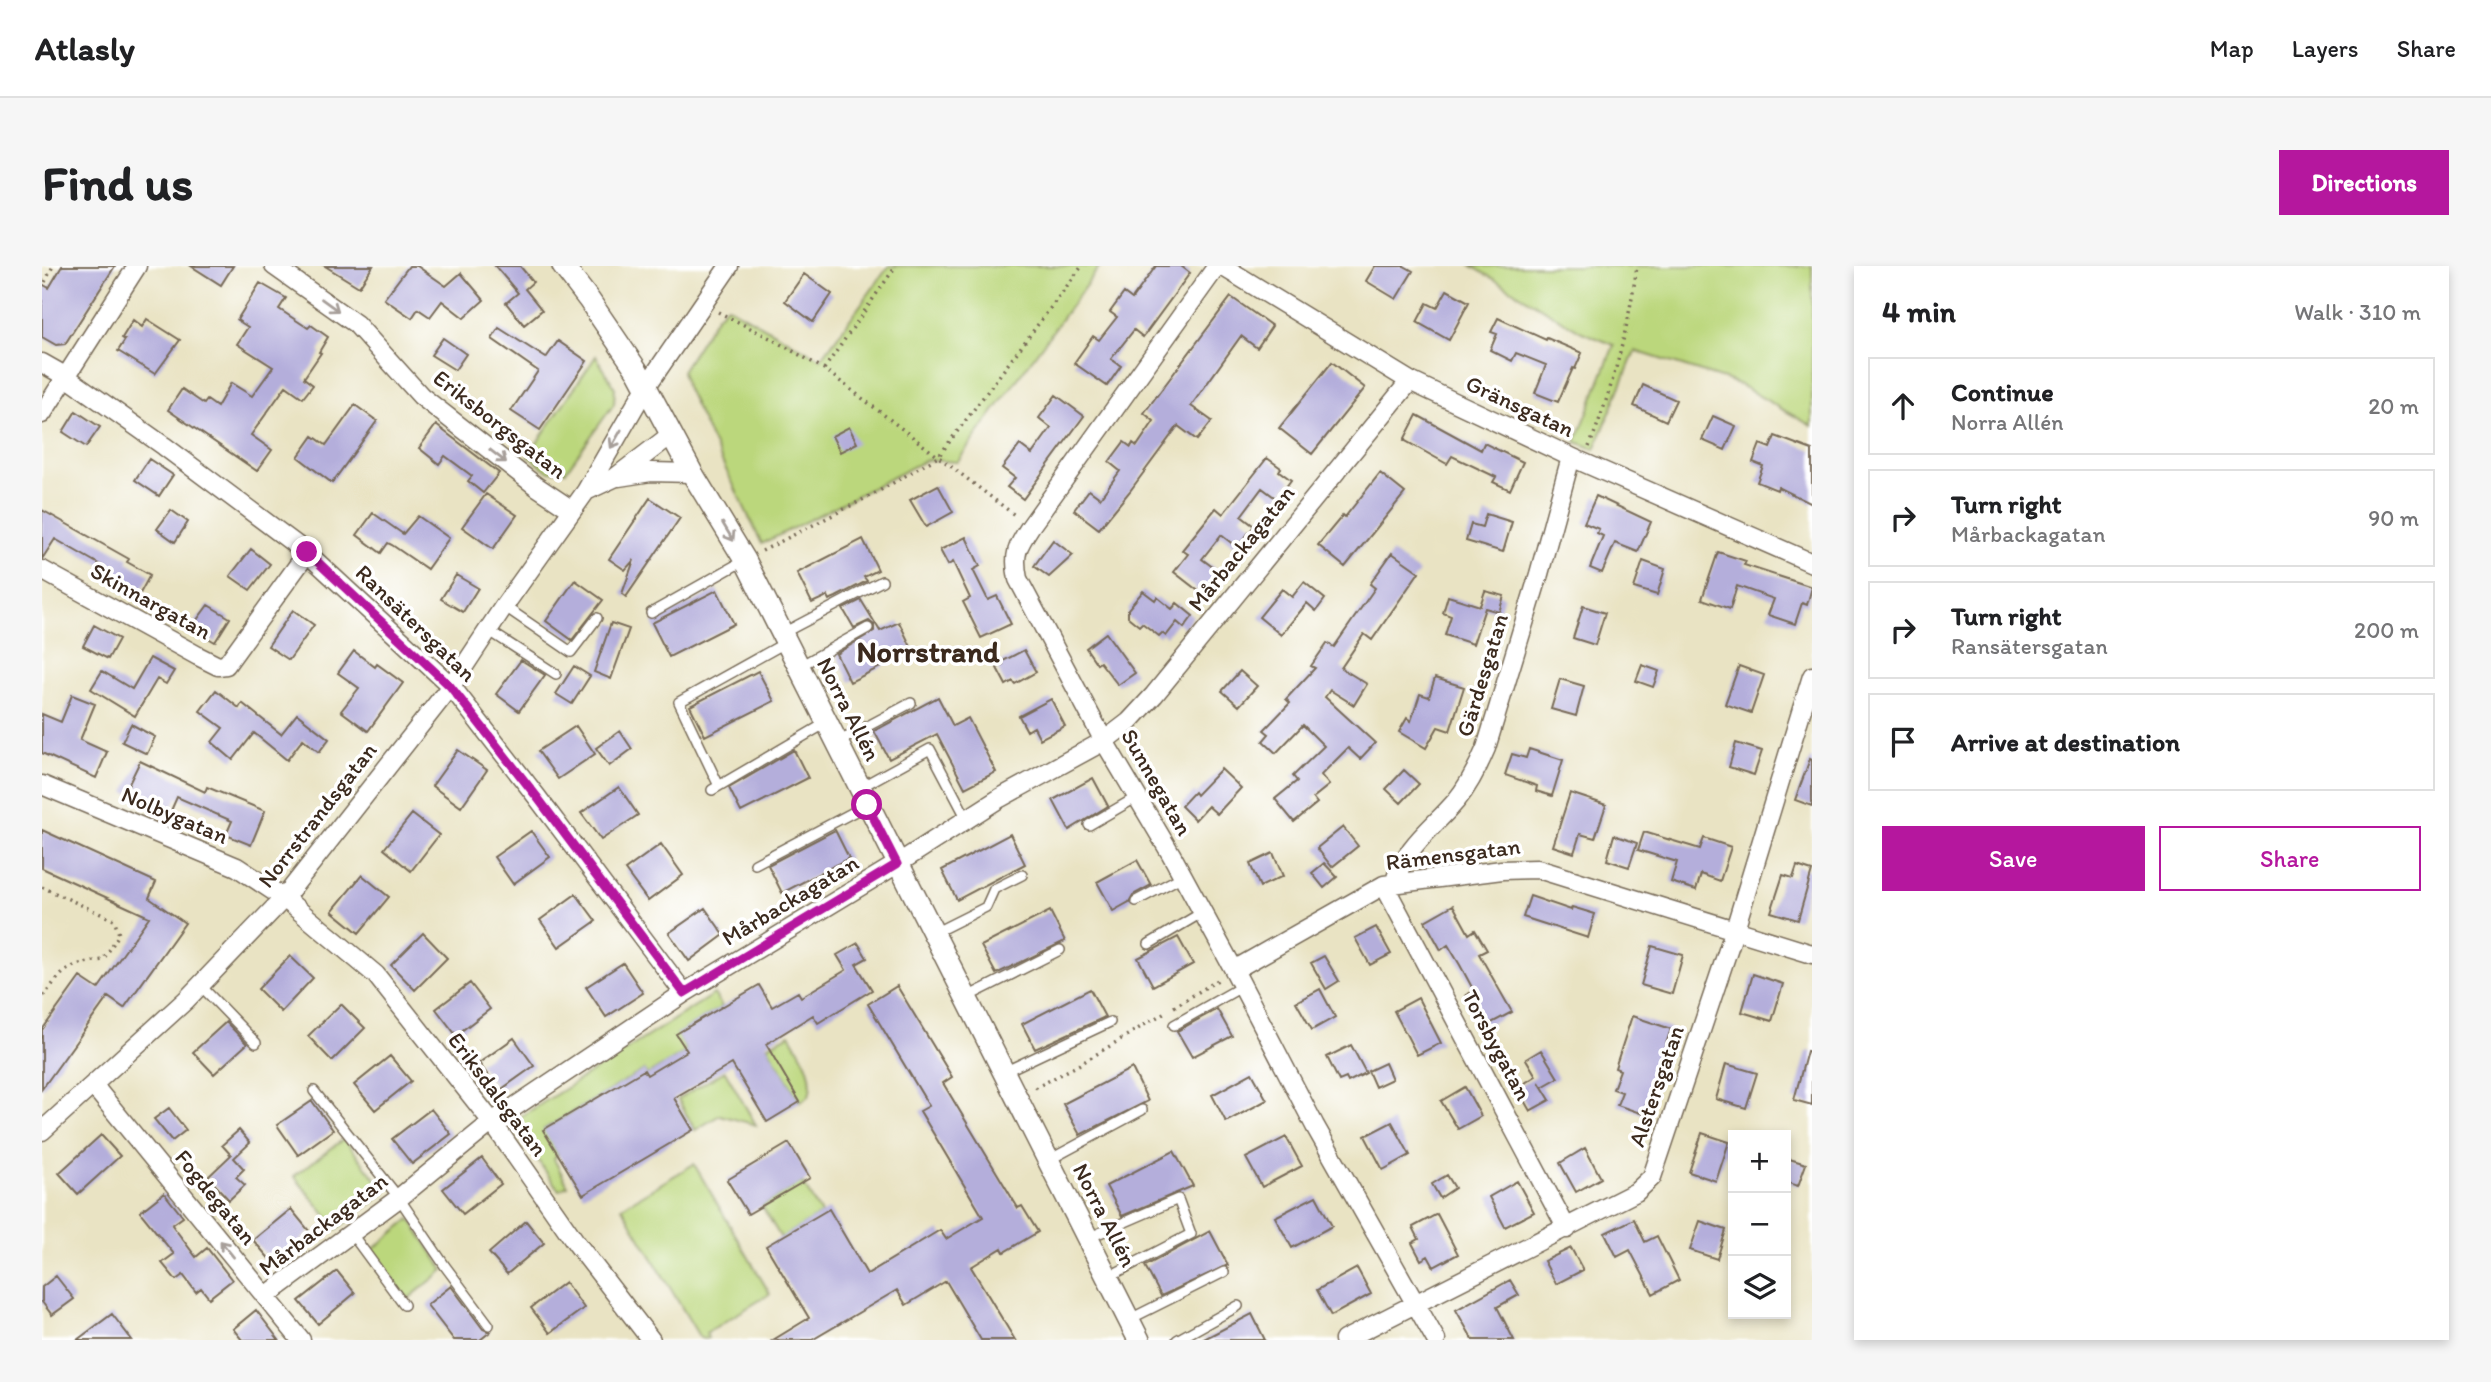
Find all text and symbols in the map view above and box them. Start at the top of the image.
text: Atlasly [35,29,135,68]
text: Map [2210,34,2254,63]
text: Layers [2292,34,2359,63]
text: Share [2397,34,2456,63]
button: Directions [2279,150,2449,215]
text: Find us [42,153,193,212]
text: 4 min [1882,293,1956,330]
one-way arrow [320,298,339,312]
text: Walk · 310 m [2294,298,2421,326]
street label: Eriksborgsgatan [428,363,572,485]
street label: Gränsgatan [1461,369,1579,443]
text: Continue [1951,376,2054,408]
icon: ahead [1884,387,1922,425]
text: 20 m [2368,392,2419,420]
text: Norra Allén [1951,408,2064,436]
one-way arrow [609,429,623,449]
one-way arrow [489,449,507,464]
street label: Mårbackagatan [1182,479,1300,617]
text: Turn right [1951,488,2062,520]
icon: right [1884,499,1922,537]
text: 90 m [2368,504,2419,532]
text: Mårbackagatan [1951,520,2105,548]
one-way arrow [721,521,735,541]
route end [291,536,322,567]
street label: Skinnargatan [86,556,216,646]
street label: Ransätersgatan [350,559,482,687]
text: Turn right [1951,600,2062,632]
street label: Gärdesgatan [1450,610,1514,740]
icon: right [1884,611,1922,649]
text: 200 m [2354,616,2419,644]
text: Ransätersgatan [1951,632,2108,660]
district label: Norrstrand [856,633,1000,670]
street label: Norra Allén [811,652,887,766]
icon: arrive [1884,723,1922,761]
street label: Sunnegatan [1115,724,1199,840]
text: Arrive at destination [1951,726,2180,758]
street label: Norrstrandsgatan [252,737,382,893]
street label: Nolbygatan [117,780,233,850]
route start [851,789,882,820]
button: Save [1882,826,2145,891]
button: Share [2159,826,2421,891]
street label: Rämensgatan [1384,832,1522,876]
street label: Mårbackagatan [717,848,863,952]
street label: Torsbygatan [1456,985,1538,1105]
street label: Alstersgatan [1622,1022,1690,1150]
street label: Eriksdalsgatan [442,1027,554,1161]
map controls [1728,1130,1791,1319]
button: + [1728,1130,1791,1193]
street label: Fogdegatan [169,1144,263,1250]
street label: Norra Allén [1067,1158,1143,1272]
street label: Mårbackagatan [253,1166,393,1282]
button: − [1728,1193,1791,1256]
one-way arrow [219,1240,235,1258]
button: layers [1728,1256,1791,1319]

